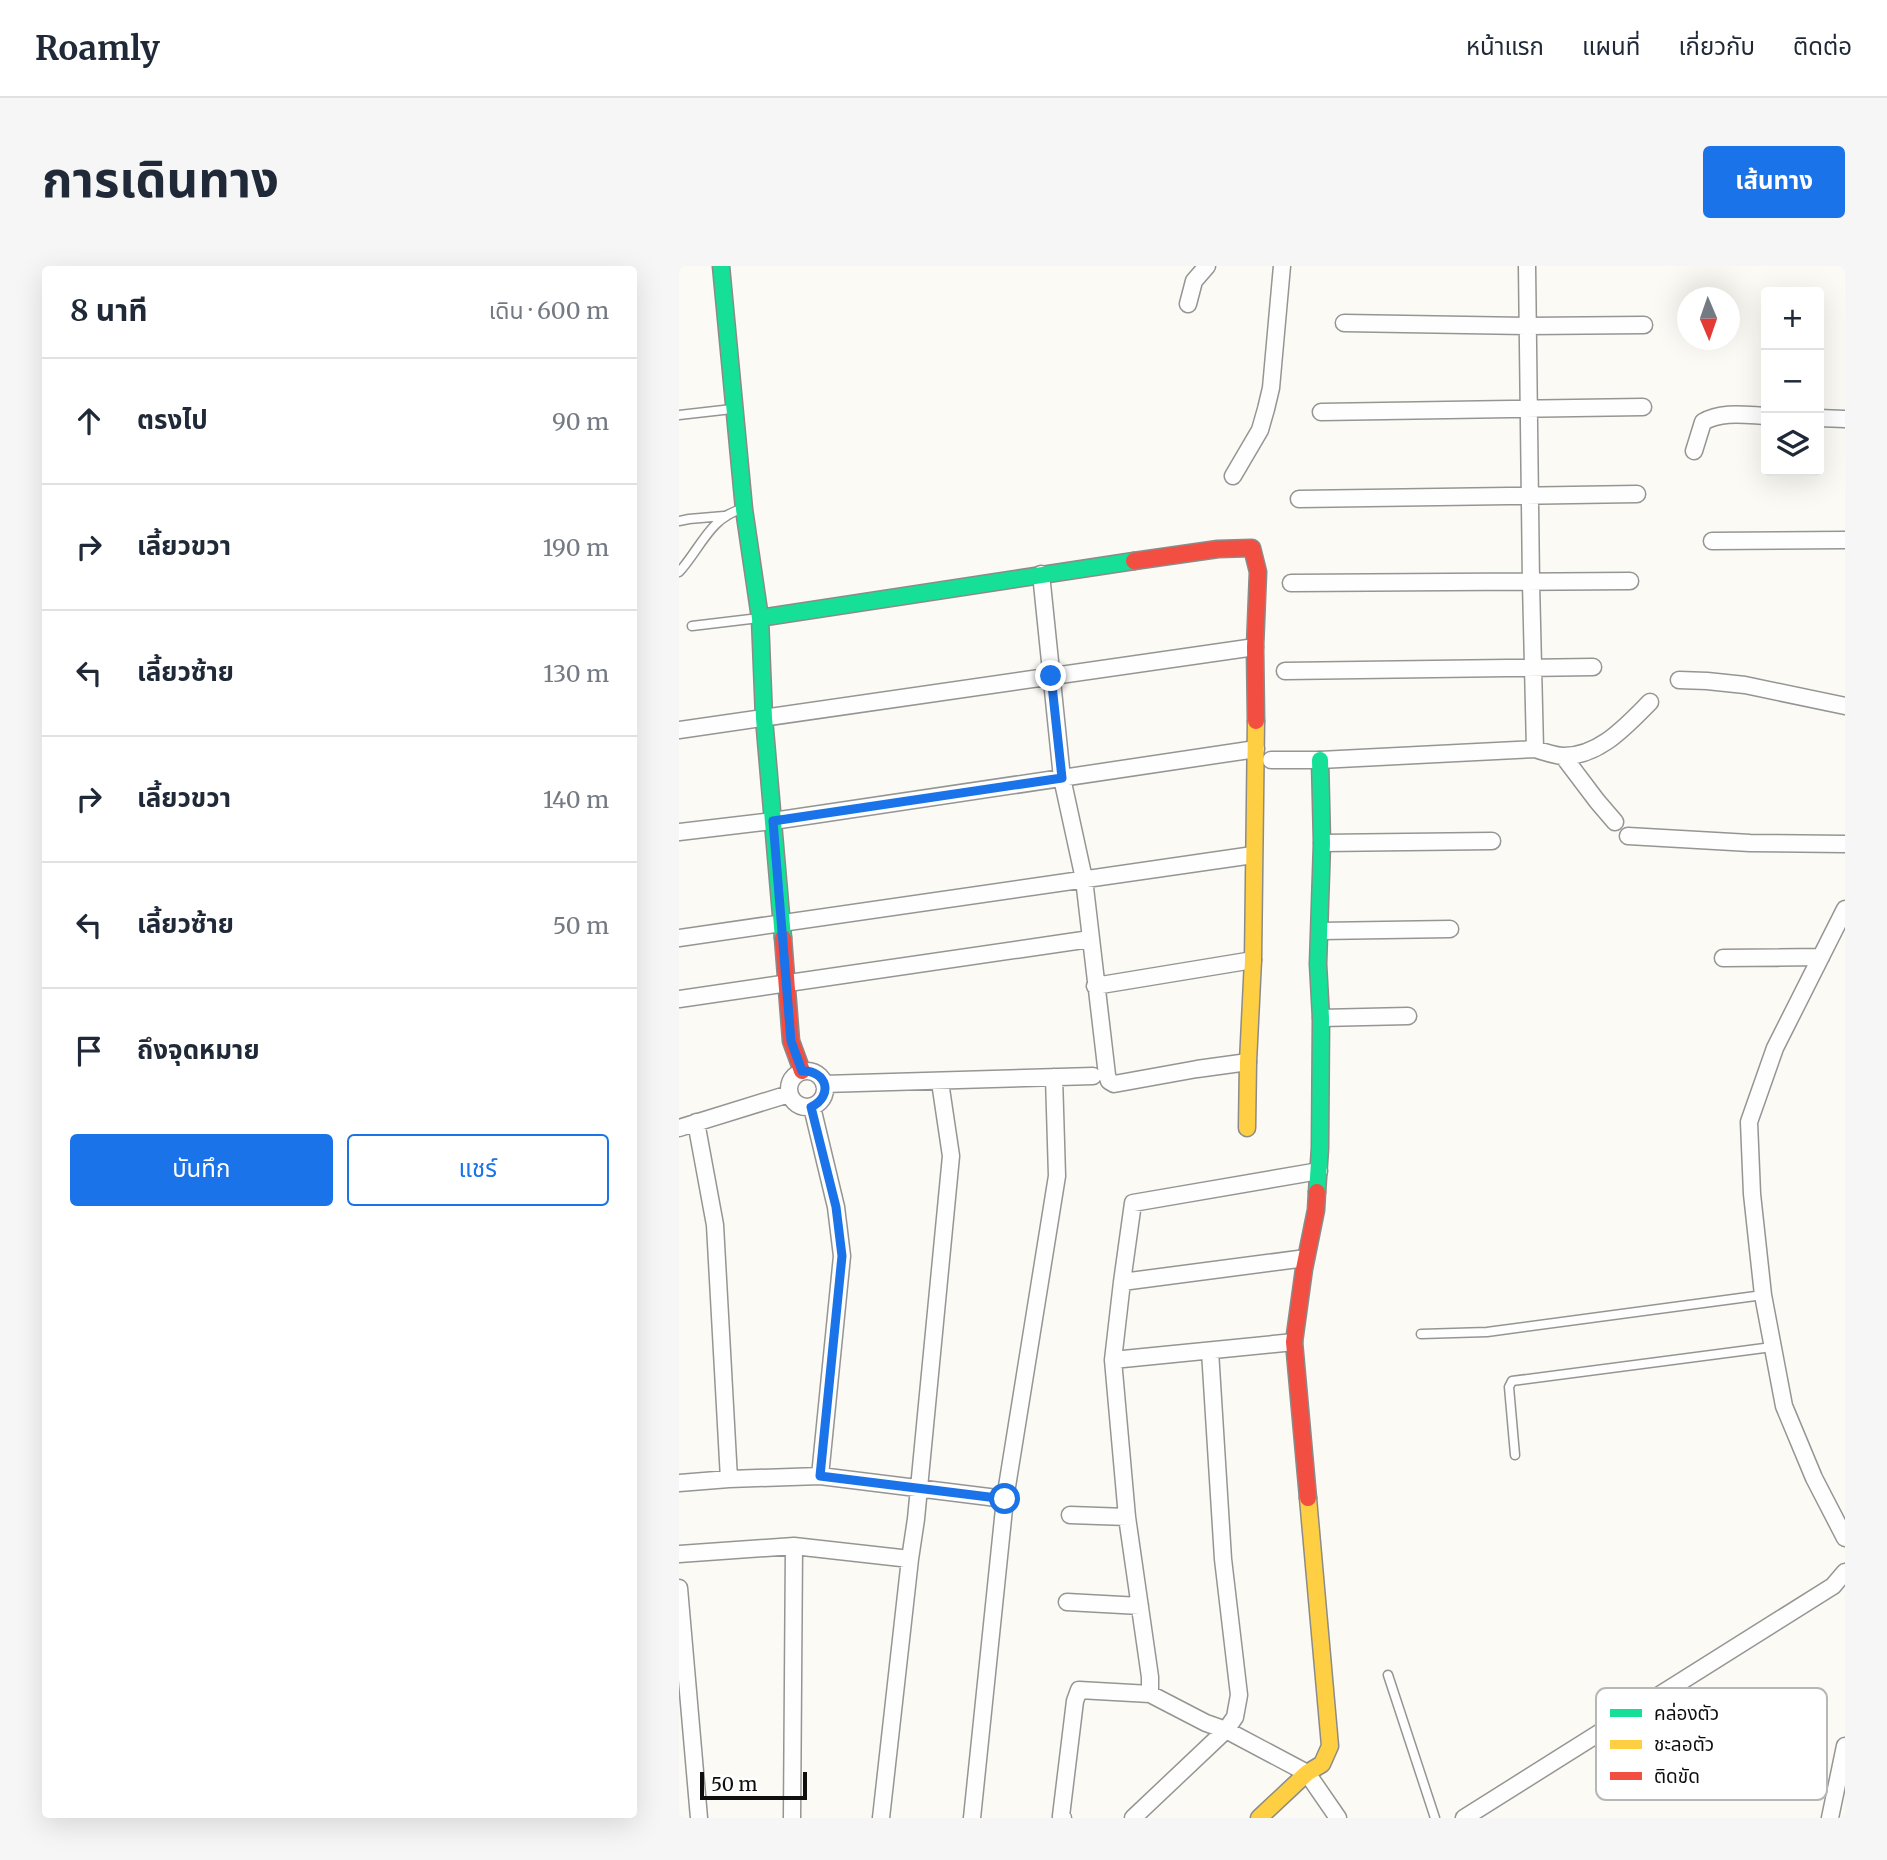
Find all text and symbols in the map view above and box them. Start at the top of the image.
text: Roamly [35,28,160,69]
text: หน้าแรก [1466,31,1544,62]
text: แผนที่ [1582,31,1640,62]
text: เกี่ยวกับ [1678,31,1755,62]
text: ติดต่อ [1793,31,1852,62]
button: เส้นทาง [1703,146,1845,218]
text: การเดินทาง [42,149,279,210]
north arrow [1677,287,1740,350]
map controls [1761,287,1824,476]
button: + [1761,287,1824,350]
text: 8 นาที [70,291,148,329]
text: เดิน · 600 m [489,296,609,325]
button: − [1761,350,1824,413]
icon: ahead [70,402,108,440]
text: ตรงไป [137,403,208,436]
text: 90 m [552,407,609,436]
button: layers [1761,413,1824,476]
icon: right [70,528,108,566]
text: เลี้ยวขวา [137,529,231,562]
text: 190 m [543,533,609,562]
icon: left [70,654,108,692]
text: เลี้ยวซ้าย [137,655,234,688]
text: 130 m [543,659,609,688]
route end [1035,660,1066,691]
icon: right [70,780,108,818]
text: เลี้ยวขวา [137,781,231,814]
text: 140 m [543,785,609,814]
icon: left [70,906,108,944]
text: เลี้ยวซ้าย [137,907,234,940]
text: 50 m [553,911,609,940]
icon: arrive [70,1032,108,1070]
text: ถึงจุดหมาย [137,1033,260,1066]
button: บันทึก [70,1134,333,1206]
button: แชร์ [347,1134,609,1206]
route start [989,1483,1020,1514]
legend [1596,1688,1827,1800]
text: คล่องตัว [1654,1701,1719,1725]
text: ชะลอตัว [1654,1732,1714,1756]
text: ติดขัด [1654,1764,1700,1788]
scale bar [700,1769,807,1801]
text: 50 m [711,1772,757,1796]

